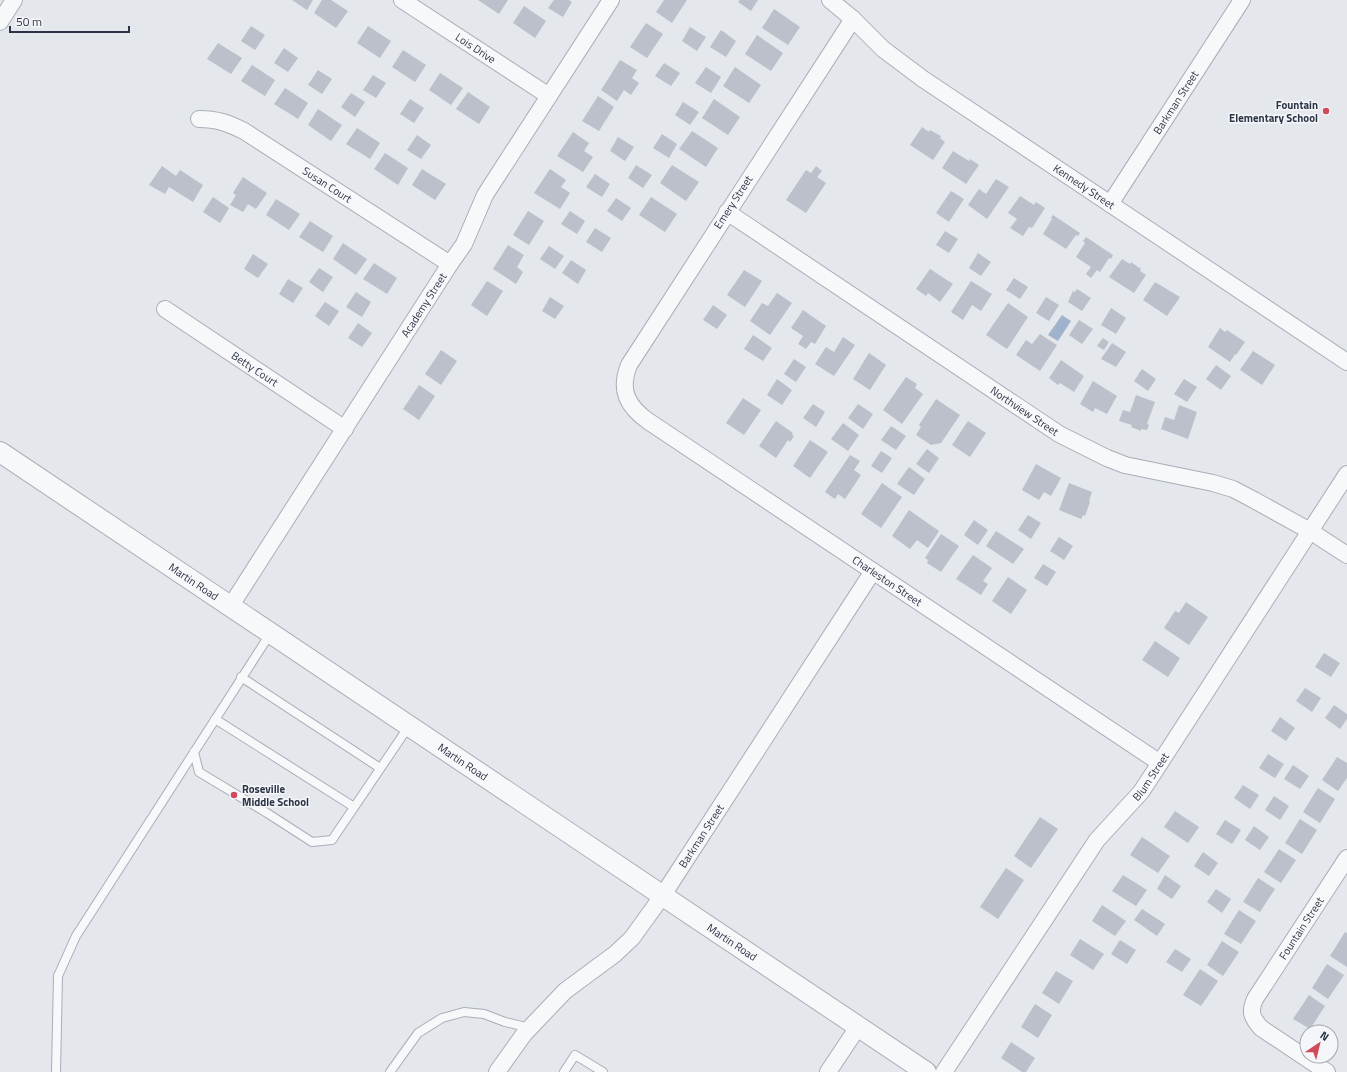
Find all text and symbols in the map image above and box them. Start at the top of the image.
scale bar [10,8,129,34]
text: 50 m [16,12,42,31]
street label: Lois Drive [452,29,499,67]
street label: Barkman Street [1149,67,1202,137]
place label: Fountain Elementary School [1229,97,1318,126]
marker: Fountain Elementary School [1321,106,1331,116]
street label: Kennedy Street [1050,160,1118,213]
street label: Susan Court [299,163,355,207]
street label: Emery Street [710,172,756,232]
street label: Academy Street [397,269,450,340]
street label: Betty Court [228,348,281,390]
street label: Northview Street [987,382,1062,440]
street label: Charleston Street [849,552,925,610]
street label: Martin Road [165,559,222,604]
street label: Martin Road [435,739,491,785]
street label: Blum Street [1129,749,1173,805]
place label: Roseville Middle School [242,781,309,810]
marker: Roseville Middle School [229,790,239,800]
street label: Barkman Street [675,801,728,871]
street label: Fountain Street [1275,894,1328,963]
street label: Martin Road [704,920,760,965]
north arrow [1299,1024,1339,1064]
text: N [1317,1027,1332,1045]

